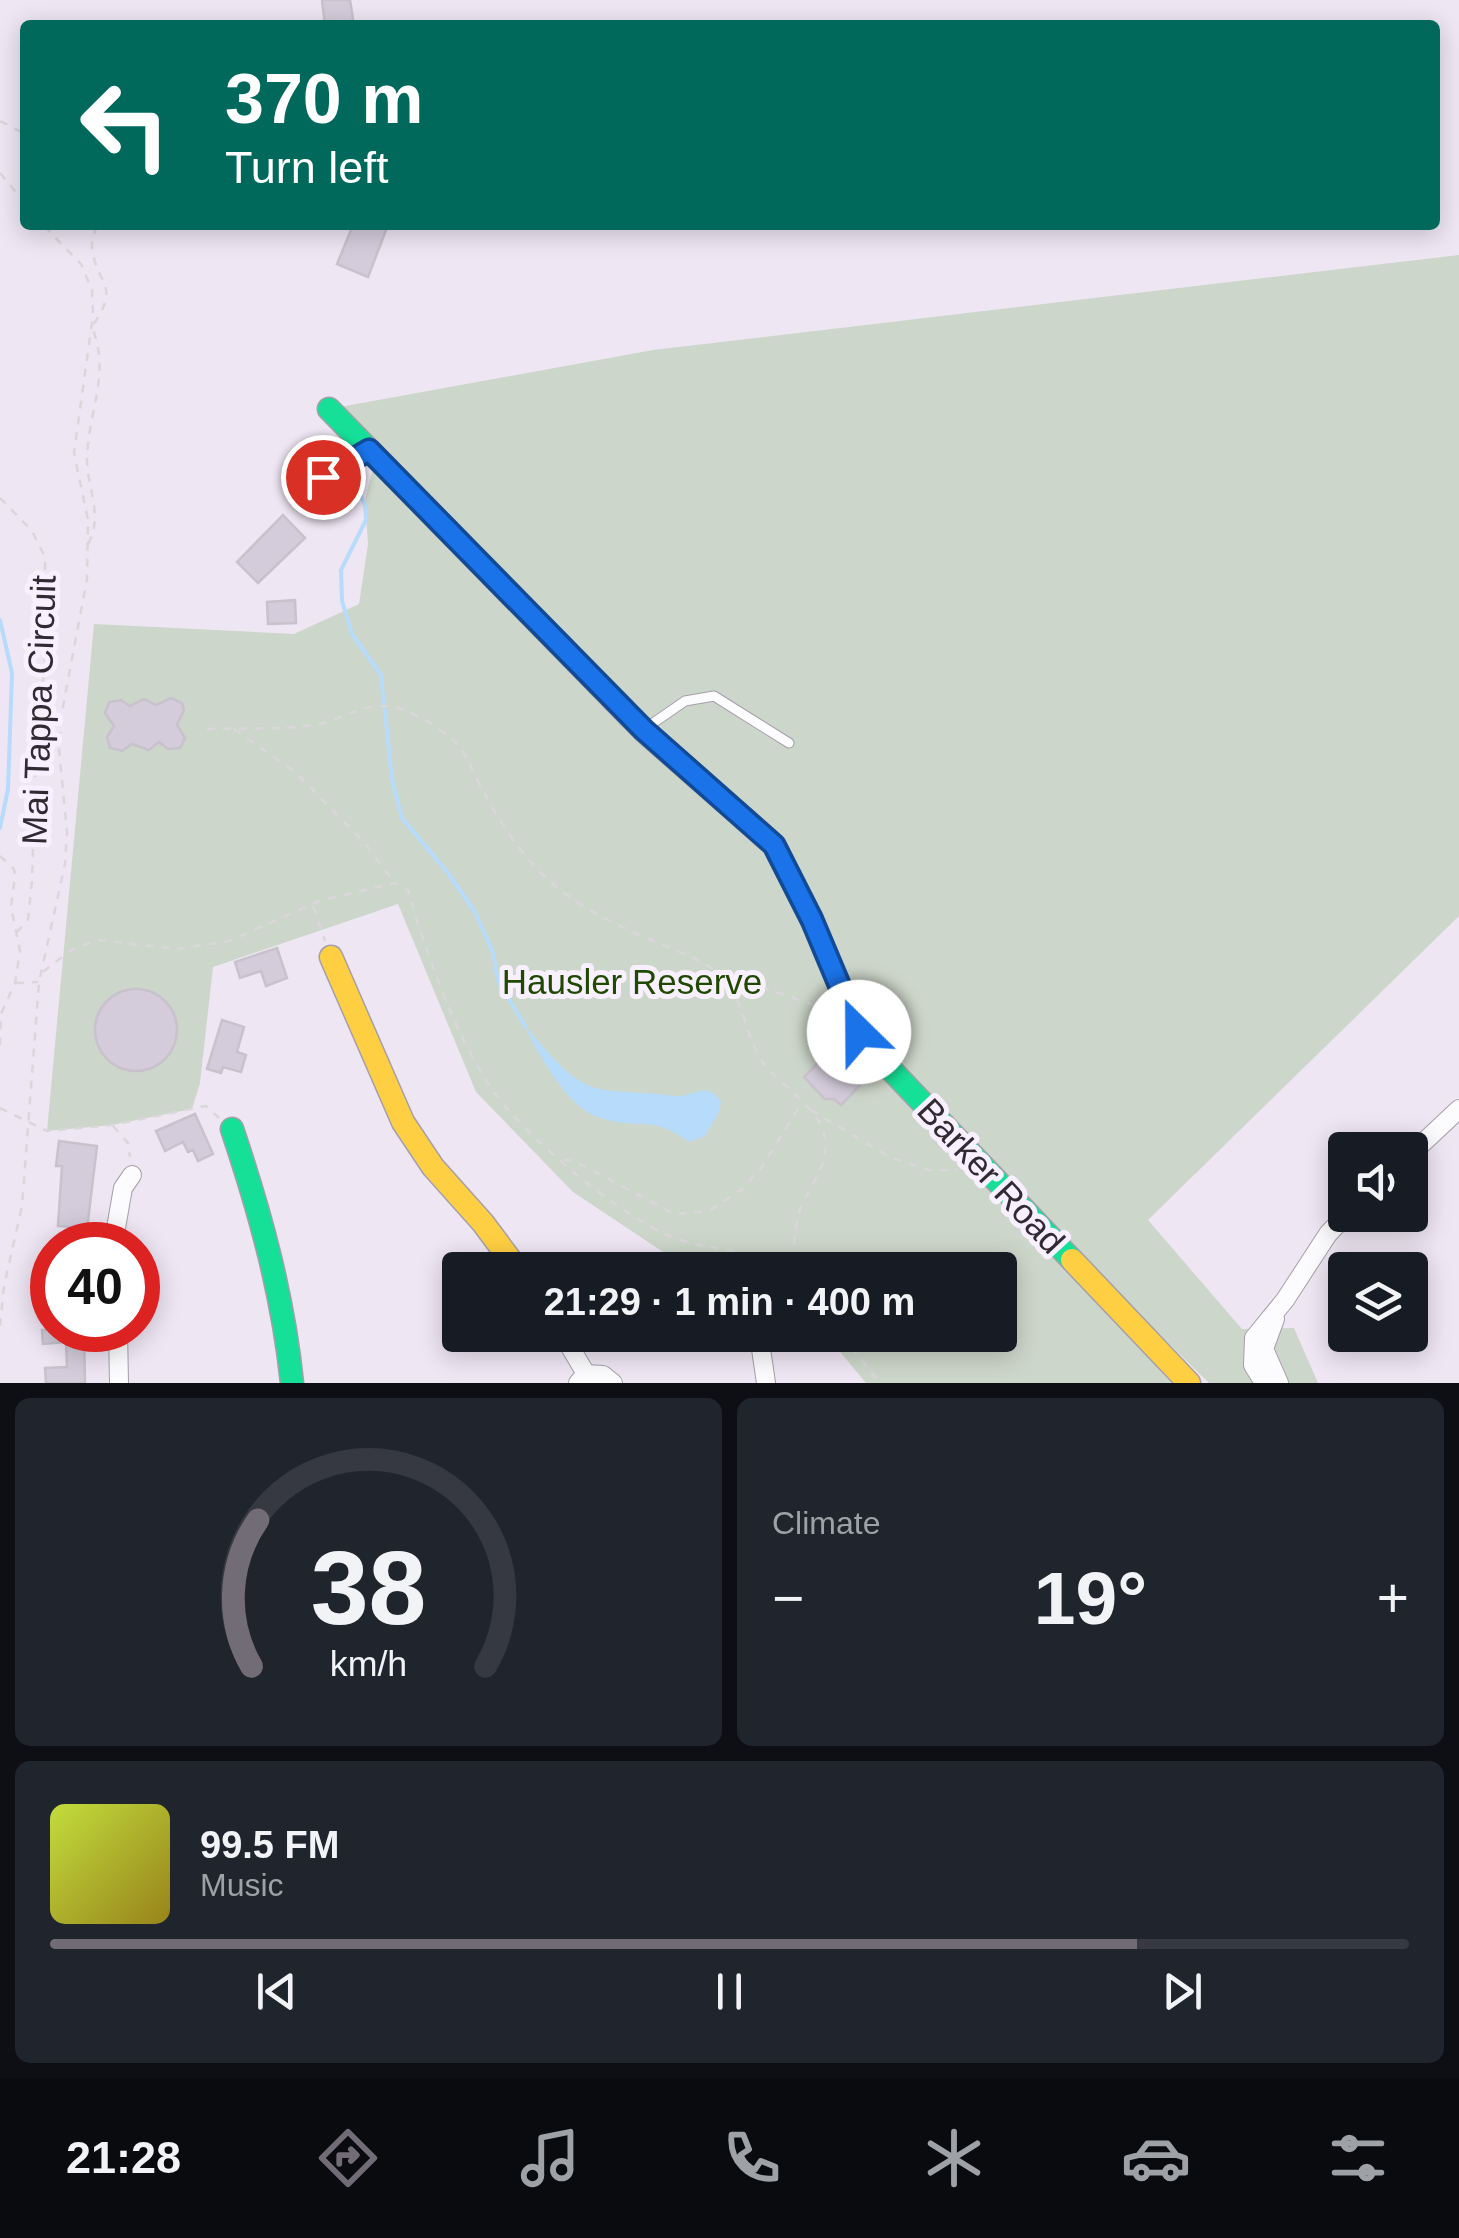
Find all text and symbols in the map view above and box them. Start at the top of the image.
icon: left [60,60,190,190]
text: 370 m [225,60,423,138]
text: Turn left [225,142,388,193]
pin [281,435,366,520]
icon: arrive [296,450,351,505]
street label: Mai Tappa Circuit [14,574,63,845]
park label: Hausler Reserve [502,962,762,1001]
position arrow [807,980,911,1084]
street label: Barker Road [910,1091,1073,1261]
map controls [1328,1132,1428,1352]
button: sound [1328,1132,1428,1232]
speed limit sign: 40 [30,1222,160,1352]
button: layers [1328,1252,1428,1352]
text: 21:29 · 1 min · 400 m [544,1281,915,1323]
text: Climate [772,1505,880,1541]
text: 38 [311,1530,426,1646]
text: 19° [1034,1556,1147,1640]
text: − [772,1567,804,1629]
text: + [1377,1567,1409,1629]
text: km/h [330,1644,407,1684]
text: 99.5 FM [200,1824,339,1866]
text: Music [200,1867,284,1903]
icon: previous [249,1964,304,2019]
icon: pause [702,1964,757,2019]
icon: next [1155,1964,1210,2019]
icon: directions [313,2123,383,2193]
icon: music [515,2123,585,2193]
icon: phone [717,2123,787,2193]
icon: climate [919,2123,989,2193]
icon: car [1121,2123,1191,2193]
icon: filters [1323,2123,1393,2193]
text: 21:28 [66,2132,181,2183]

